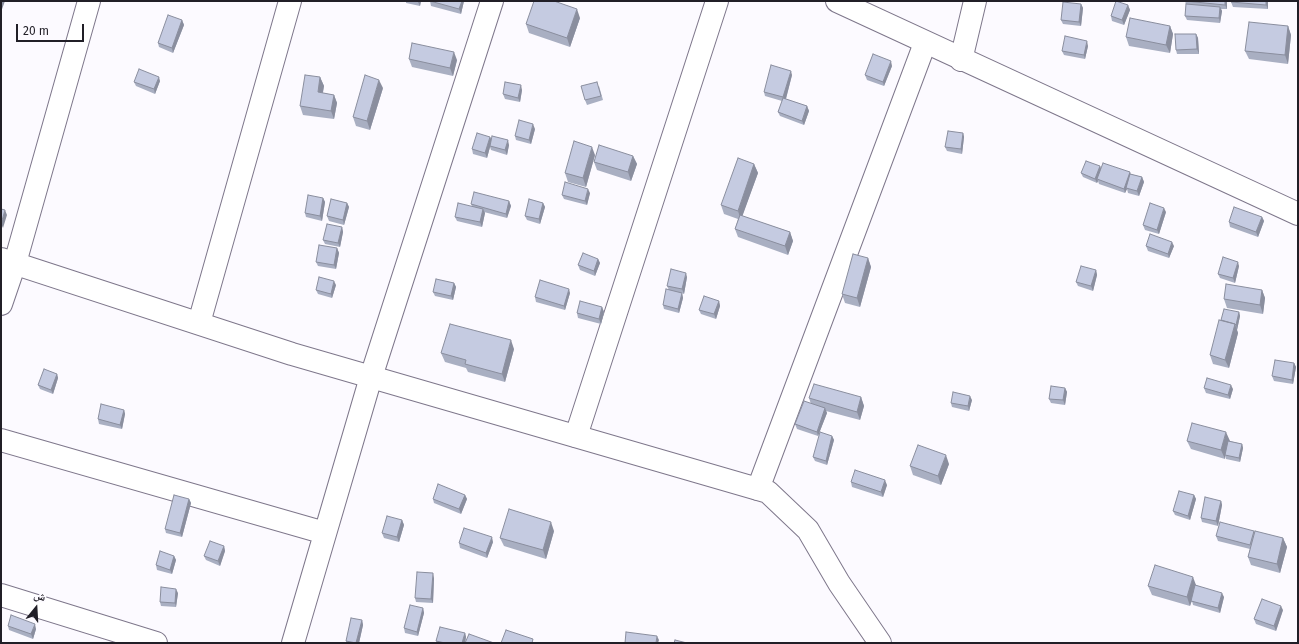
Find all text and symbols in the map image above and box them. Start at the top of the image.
scale bar [18,16,86,42]
text: 20 m [23,24,49,38]
north arrow [16,588,56,628]
text: ش [32,588,47,604]

